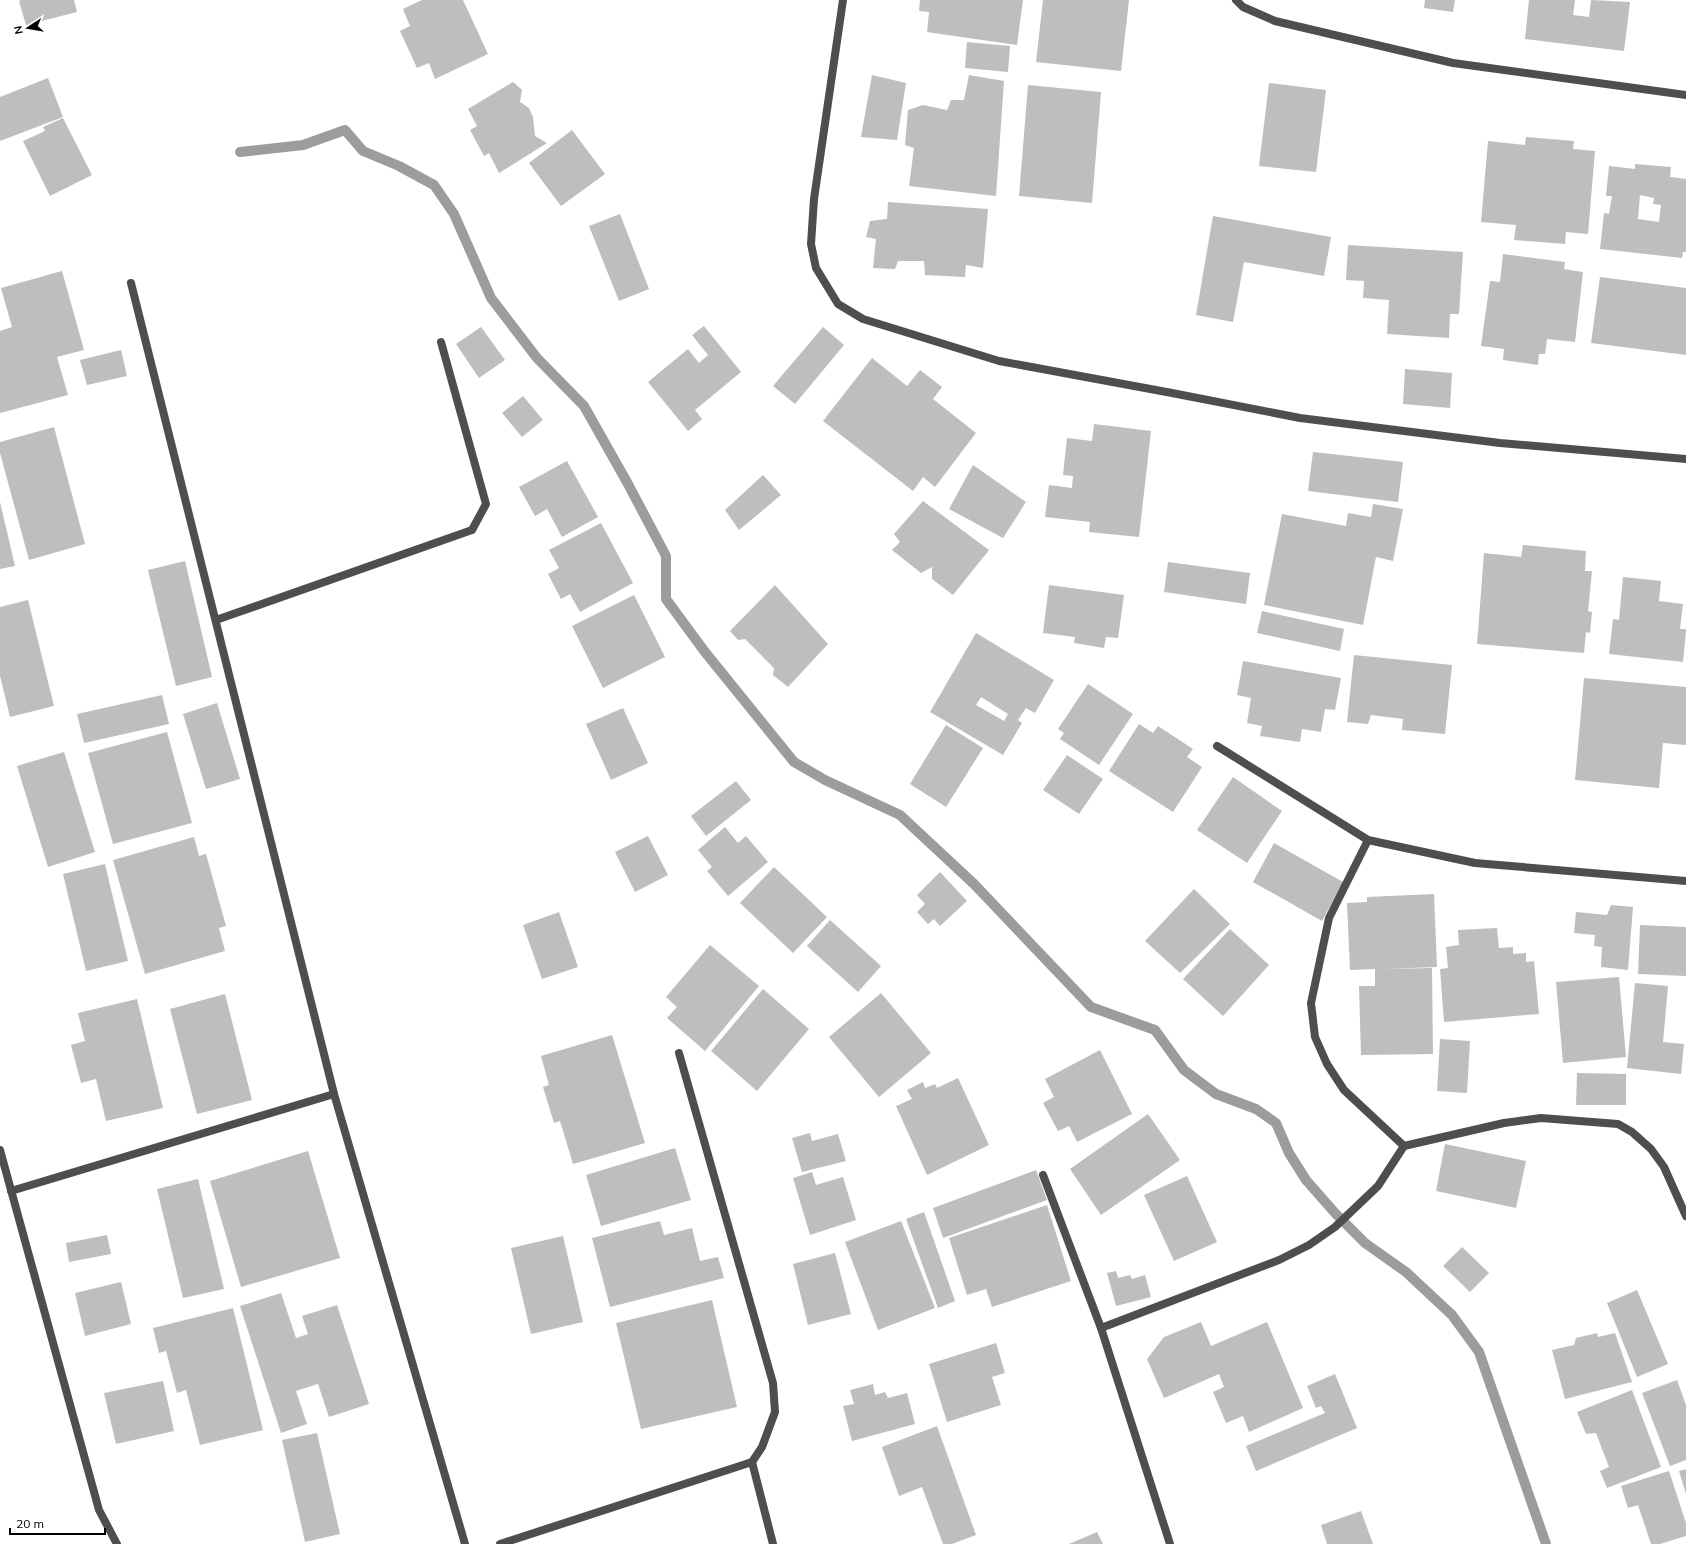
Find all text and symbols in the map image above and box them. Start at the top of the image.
north arrow [8,8,48,48]
text: N [11,25,26,36]
scale bar [10,1510,105,1536]
text: 20 m [16,1516,44,1531]

